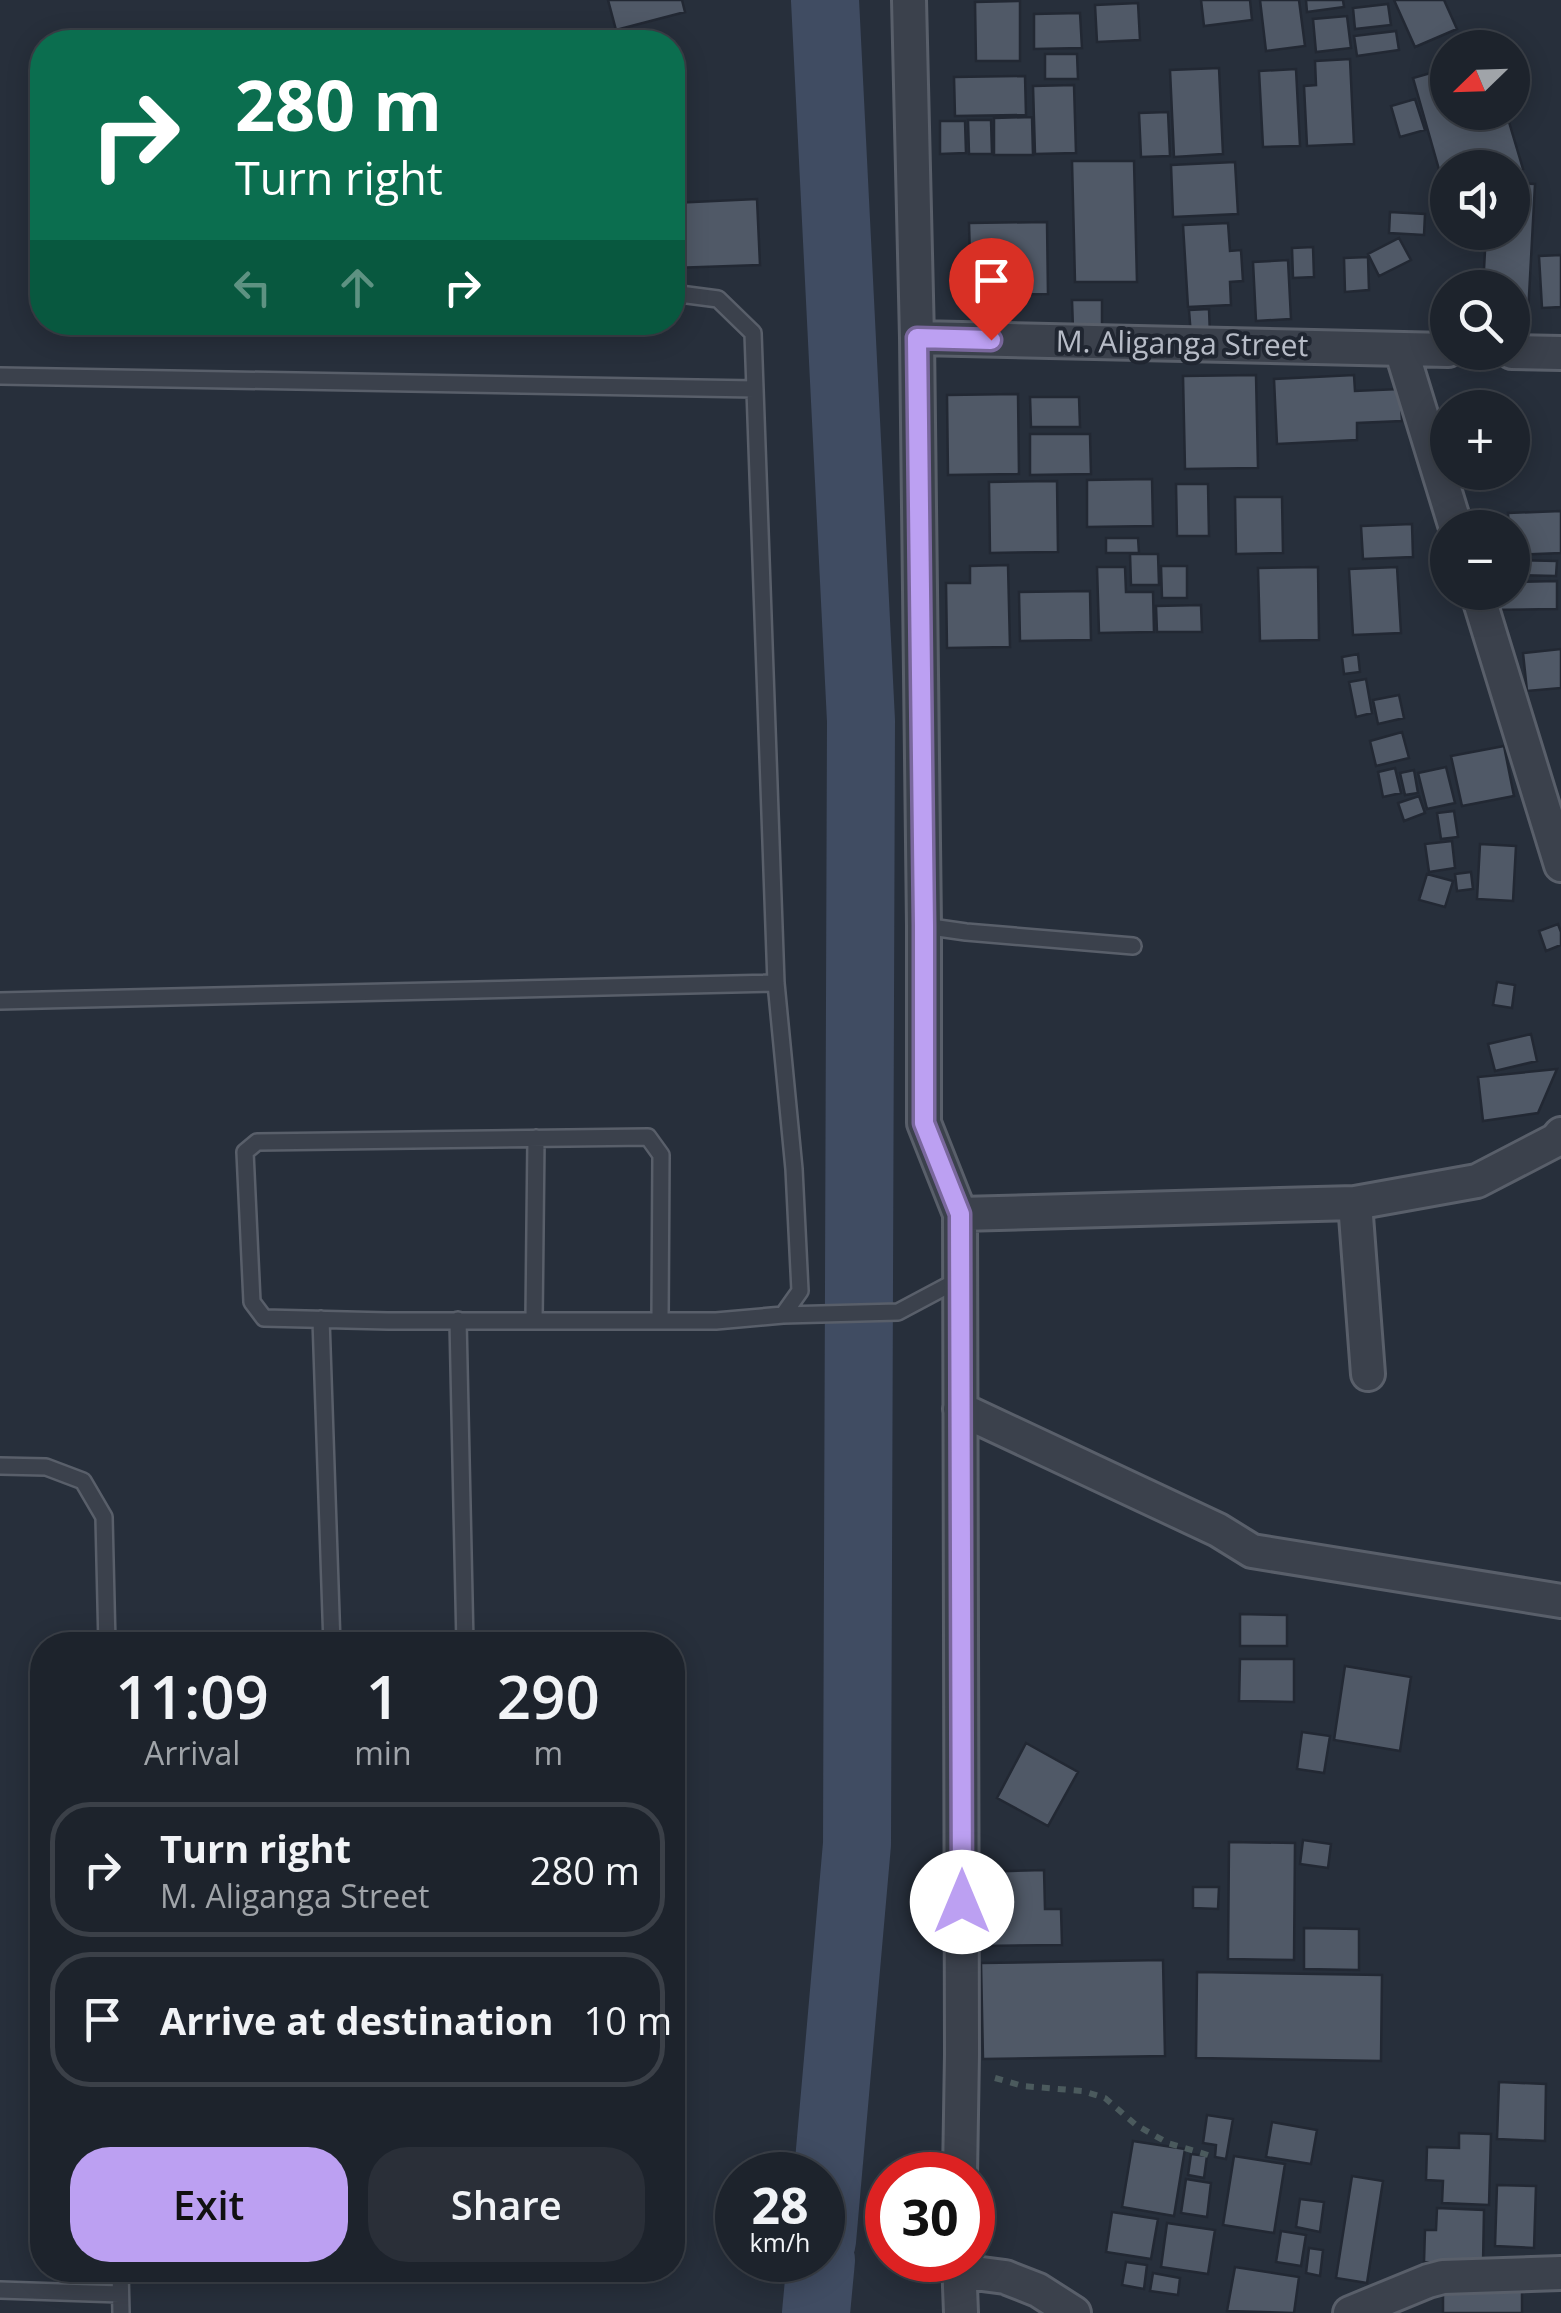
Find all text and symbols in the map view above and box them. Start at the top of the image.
north arrow [1430,30,1530,130]
map controls [1430,30,1530,610]
text: 280 m [235,56,442,152]
icon: right [70,70,200,200]
text: Turn right [235,147,443,208]
button: sound [1430,150,1530,250]
pin [949,238,1034,341]
icon: arrive [964,253,1019,308]
icon: left [225,260,280,315]
icon: ahead [330,260,385,315]
icon: right [435,260,490,315]
button: search [1430,270,1530,370]
street label: M. Aliganga Street [1055,320,1309,365]
button: + [1430,390,1530,490]
button: − [1430,510,1530,610]
text: 11:09 [115,1655,269,1737]
text: 1 [366,1655,400,1737]
text: 290 [497,1655,600,1737]
text: Arrival [144,1731,240,1774]
text: min [354,1731,412,1774]
text: m [533,1731,563,1774]
text: Turn right [160,1822,351,1874]
icon: right [75,1842,130,1897]
text: 280 m [530,1844,640,1896]
position arrow [910,1850,1014,1954]
text: M. Aliganga Street [160,1874,430,1917]
icon: arrive [75,1992,130,2047]
text: Arrive at destination [160,1994,554,2046]
text: 10 m [584,1994,672,2046]
button: Exit [70,2147,348,2262]
button: Share [368,2147,645,2262]
speed limit sign: 30 [865,2152,995,2282]
text: 28 [751,2171,809,2239]
text: km/h [750,2225,810,2259]

